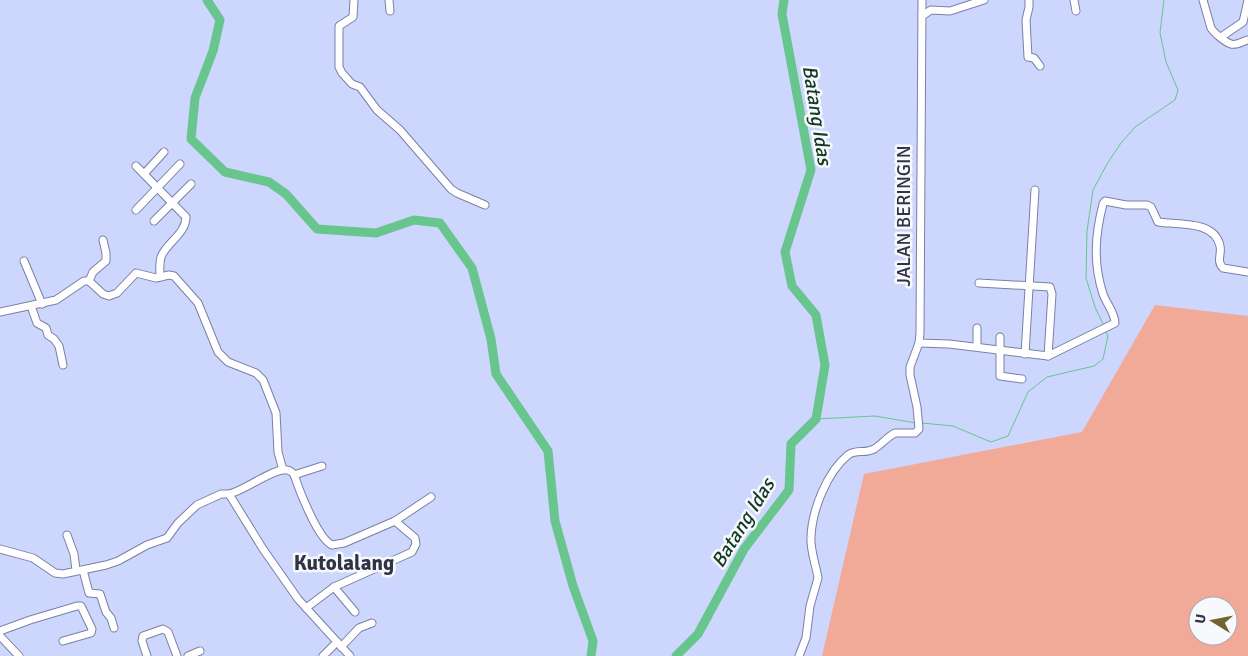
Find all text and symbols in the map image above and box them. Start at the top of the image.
water label: Batang Idas [797,63,838,169]
street label: JALAN BERINGIN [892,145,916,287]
water label: Batang Idas [706,472,781,572]
district label: Kutolalang [294,550,394,576]
north arrow [1188,596,1238,646]
text: U [1191,613,1210,625]

